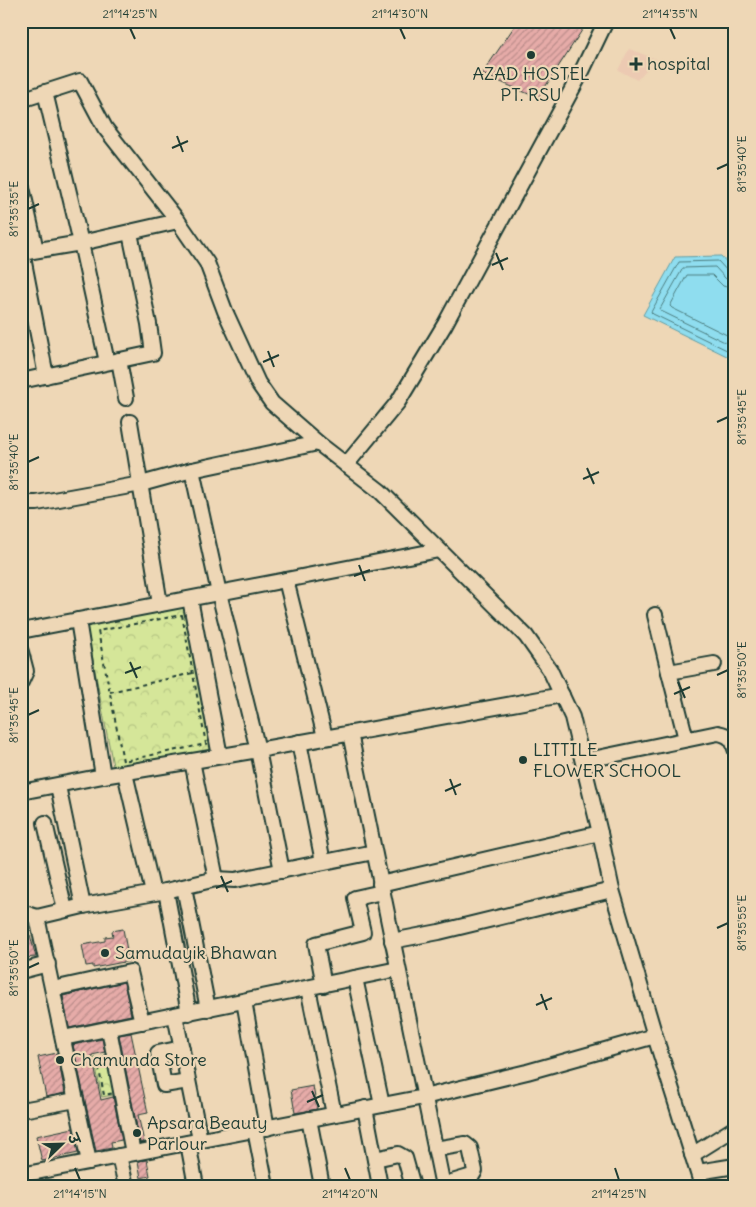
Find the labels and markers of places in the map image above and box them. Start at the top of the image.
marker: AZAD HOSTEL PT. RSU [525,49,537,61]
place label: hospital [647,52,710,75]
marker: hospital [629,57,643,71]
place label: AZAD HOSTEL PT. RSU [472,62,590,106]
place label: LITTILE FLOWER SCHOOL [533,738,681,782]
marker: LITTILE FLOWER SCHOOL [517,754,529,766]
place label: Samudayik Bhawan [115,941,277,964]
marker: Samudayik Bhawan [99,947,111,959]
place label: Chamunda Store [70,1048,207,1071]
marker: Chamunda Store [54,1054,66,1066]
place label: Apsara Beauty Parlour [147,1111,267,1155]
marker: Apsara Beauty Parlour [131,1127,143,1139]

